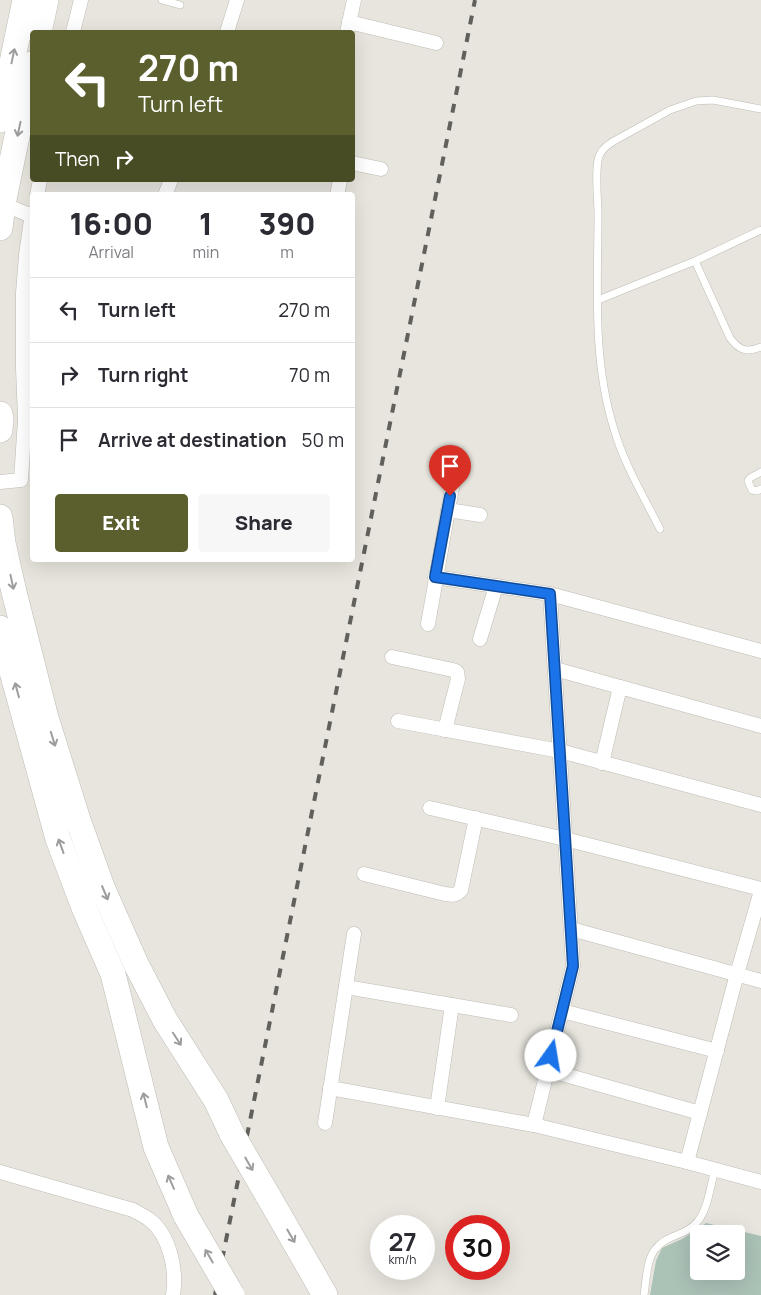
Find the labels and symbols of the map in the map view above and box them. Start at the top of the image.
one-way arrow [9,48,19,64]
one-way arrow [14,121,23,137]
pin [429,445,471,496]
one-way arrow [7,574,17,590]
one-way arrow [11,683,21,699]
one-way arrow [48,731,58,747]
one-way arrow [56,839,65,855]
one-way arrow [100,885,110,900]
position arrow [524,1029,576,1081]
one-way arrow [172,1031,182,1045]
one-way arrow [140,1092,149,1108]
one-way arrow [245,1156,255,1171]
one-way arrow [166,1175,176,1190]
speed limit sign: 30 [445,1215,510,1280]
one-way arrow [287,1229,297,1243]
one-way arrow [204,1249,214,1263]

